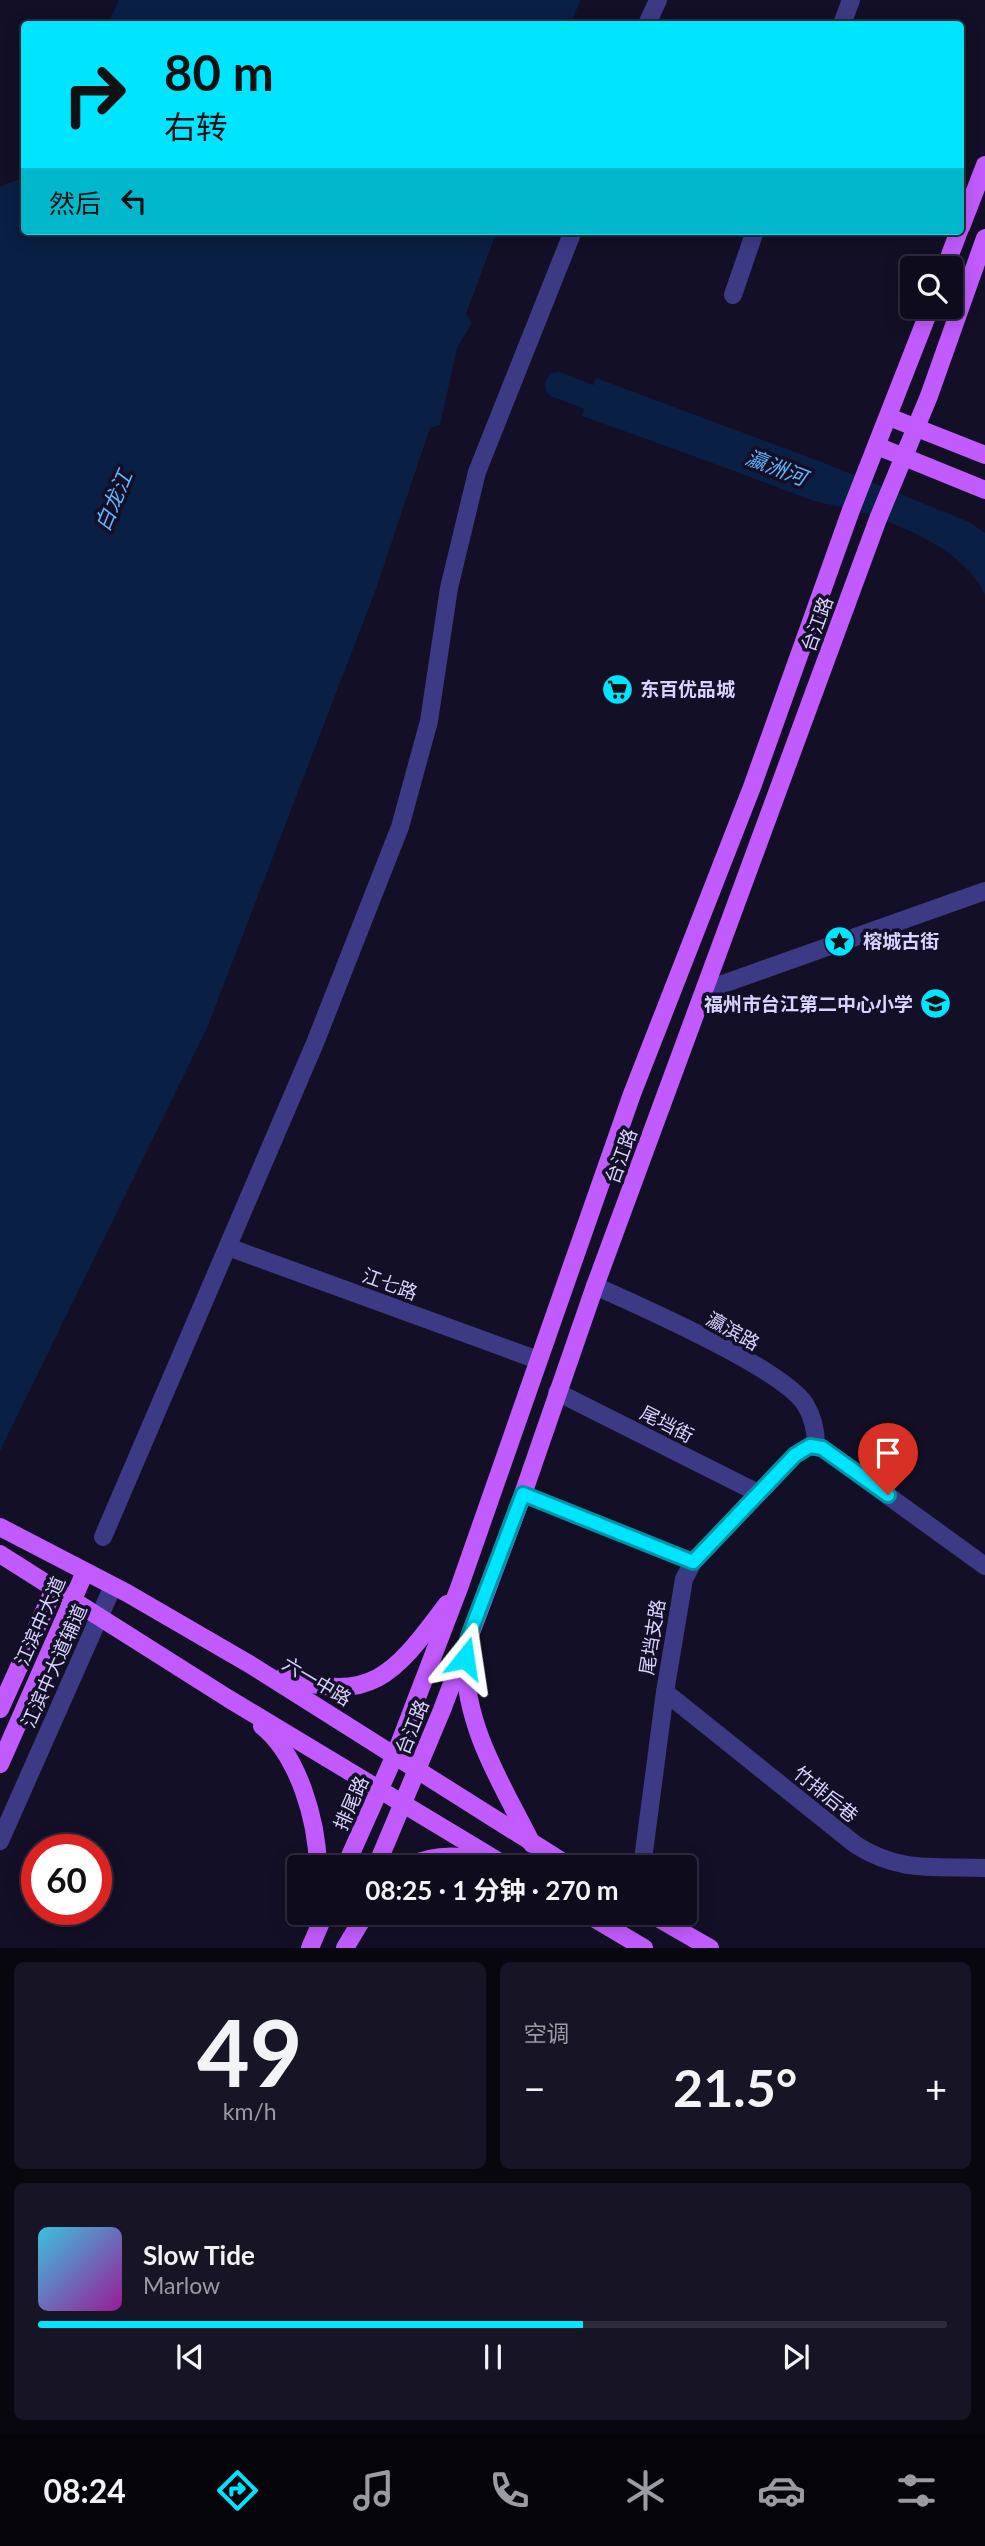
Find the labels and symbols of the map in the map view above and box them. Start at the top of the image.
water label: 瀛洲河 [743,444,814,491]
water label: 白龙江 [89,465,137,534]
street label: 台江路 [796,593,837,655]
supermarket icon: 东百优品城 [600,672,634,706]
place label: 东百优品城 [640,677,735,700]
place icon: 榕城古街 [823,924,857,958]
place label: 榕城古街 [863,929,939,952]
school or university icon: 福州市台江第二中心小学 [919,987,953,1021]
place label: 福州市台江第二中心小学 [704,992,913,1015]
street label: 台江路 [600,1125,641,1187]
street label: 江七路 [359,1263,421,1304]
street label: 瀛滨路 [703,1307,764,1354]
street label: 尾垱街 [637,1400,698,1447]
pin [858,1423,918,1495]
street label: 江滨中大道 [10,1573,69,1669]
street label: 尾垱支路 [634,1598,669,1676]
street label: 江滨中大道辅道 [16,1600,91,1731]
position arrow [428,1621,502,1695]
street label: 六一中路 [279,1651,356,1710]
street label: 台江路 [390,1696,433,1758]
street label: 竹排后巷 [790,1761,863,1826]
street label: 排尾路 [328,1772,373,1834]
speed limit sign: 60 [21,1834,112,1925]

